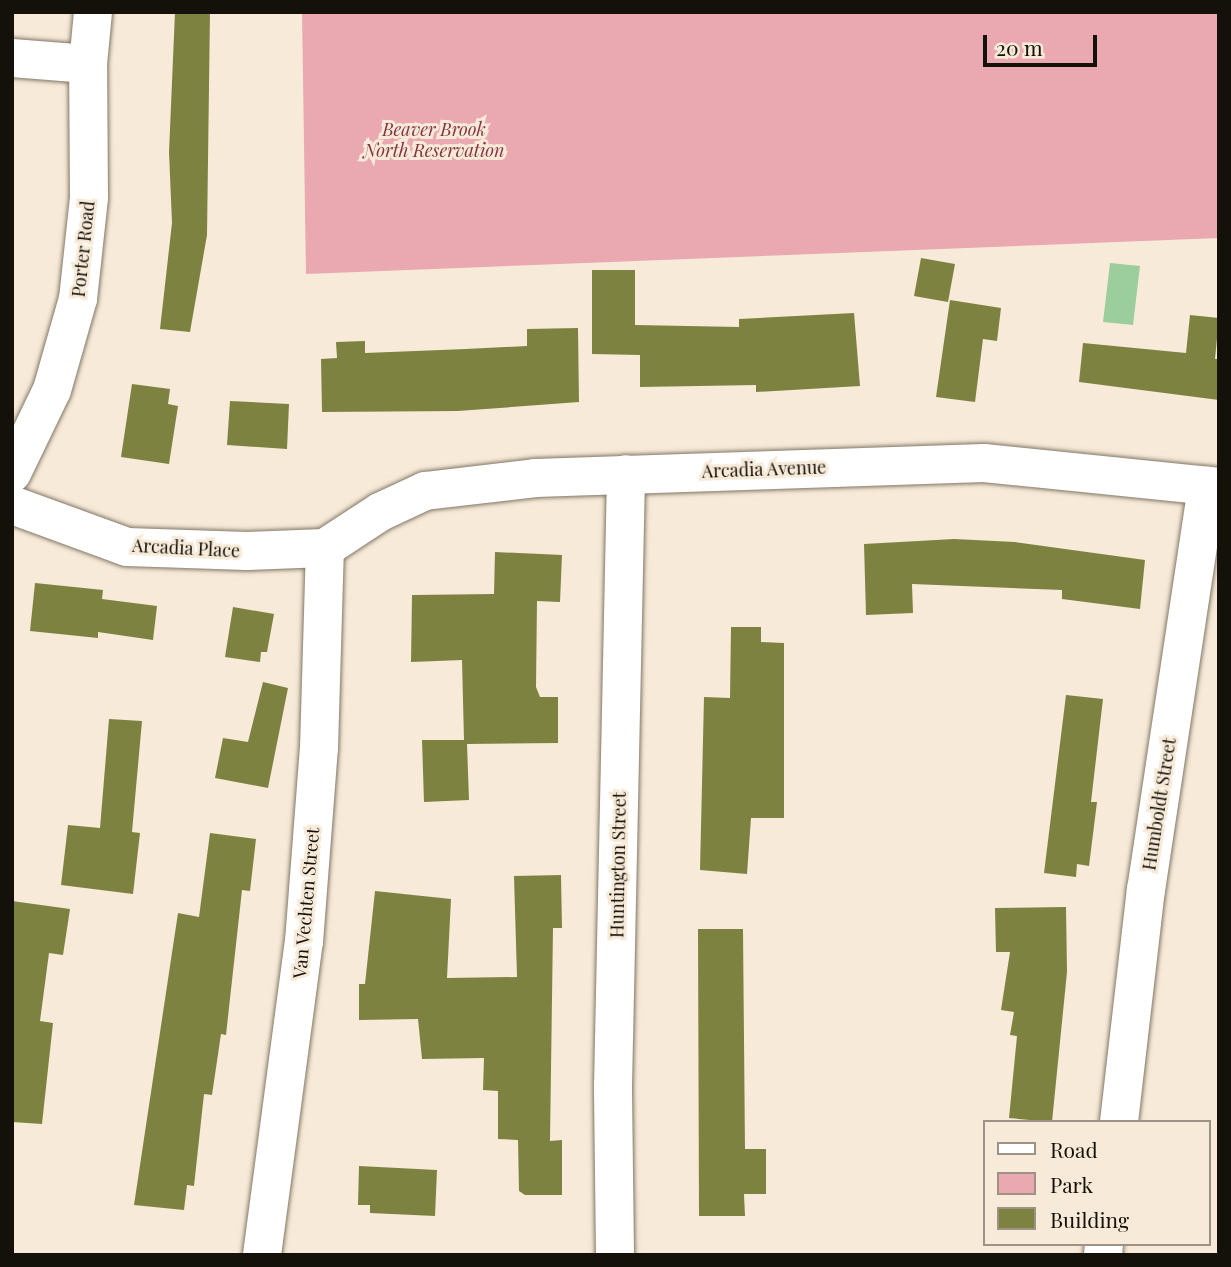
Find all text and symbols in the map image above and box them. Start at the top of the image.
scale bar [986,21,1100,65]
text: 20 m [996,33,1043,61]
park label: Beaver Brook North Reservation [363,119,505,162]
street label: Porter Road [67,200,99,298]
street label: Arcadia Avenue [701,456,827,482]
street label: Arcadia Place [131,534,241,562]
street label: Humboldt Street [1138,736,1180,872]
street label: Huntington Street [606,792,630,938]
street label: Van Vechten Street [289,826,323,980]
legend [982,1120,1210,1246]
text: Road [1050,1135,1098,1163]
text: Park [1050,1170,1093,1198]
text: Building [1050,1205,1129,1233]

